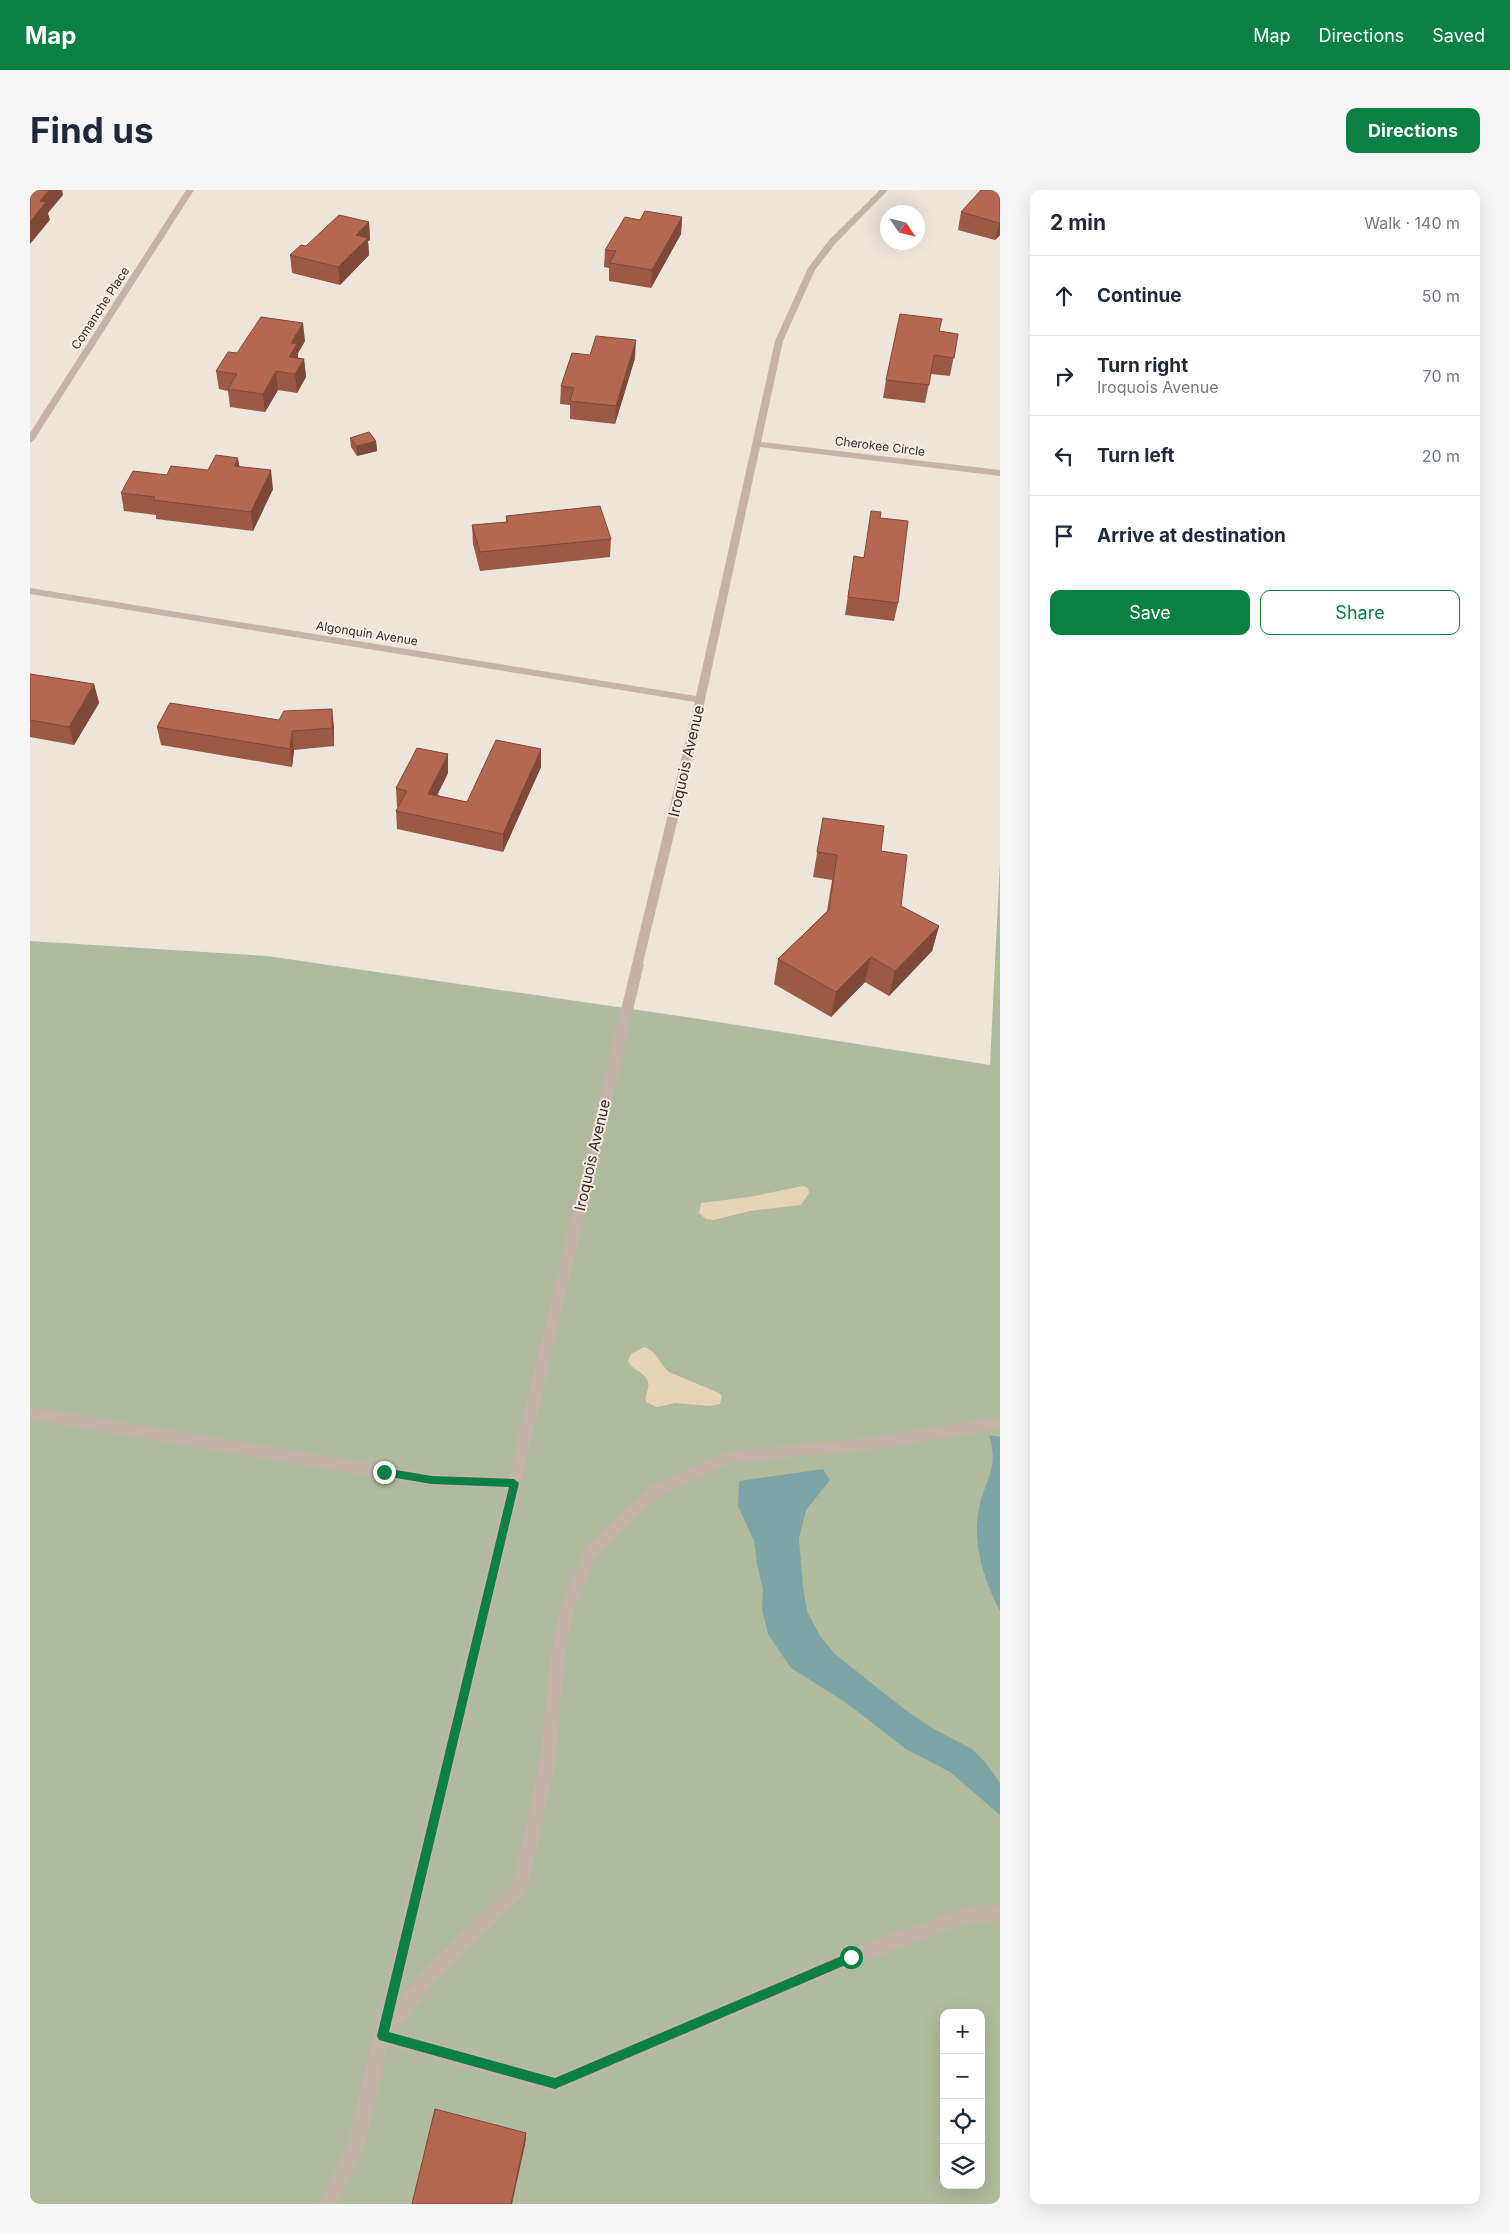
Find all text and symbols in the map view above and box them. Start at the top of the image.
text: Map [25,21,76,50]
text: Map [1253,25,1291,46]
text: Directions [1319,25,1404,46]
text: Saved [1432,25,1485,46]
button: Directions [1346,108,1480,153]
text: Find us [30,109,154,151]
north arrow [880,205,925,250]
text: 2 min [1050,210,1106,235]
text: Walk · 140 m [1364,213,1460,233]
street label: Comanche Place [68,264,132,352]
icon: ahead [1050,282,1078,310]
text: Continue [1097,284,1182,307]
text: 50 m [1422,286,1460,306]
text: Turn right [1097,354,1188,377]
icon: right [1050,362,1078,390]
text: 70 m [1423,366,1460,386]
text: Iroquois Avenue [1097,377,1219,397]
street label: Cherokee Circle [834,433,926,459]
icon: left [1050,442,1078,470]
text: Turn left [1097,444,1175,467]
text: 20 m [1422,446,1460,466]
icon: arrive [1050,522,1078,550]
text: Arrive at destination [1097,524,1286,547]
button: Save [1050,590,1250,635]
button: Share [1260,590,1460,635]
street label: Algonquin Avenue [315,618,419,648]
street label: Iroquois Avenue [664,703,708,819]
street label: Iroquois Avenue [570,1097,614,1213]
route end [373,1461,396,1484]
route start [840,1946,863,1969]
map controls [940,2009,985,2189]
button: + [940,2009,985,2054]
button: − [940,2054,985,2099]
button: locate [940,2099,985,2144]
button: layers [940,2144,985,2189]

